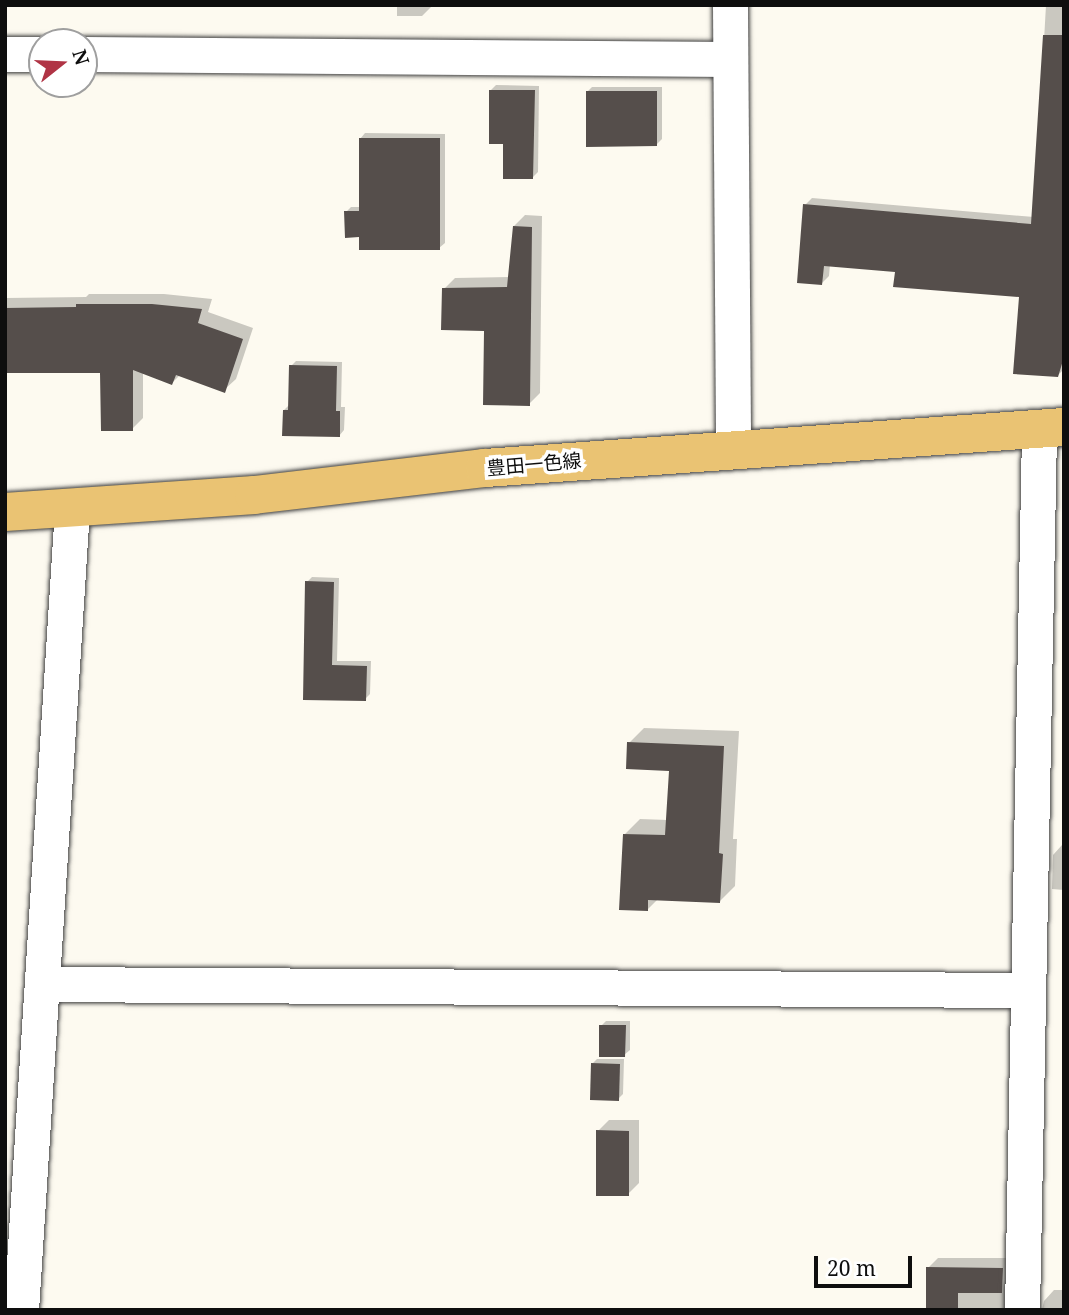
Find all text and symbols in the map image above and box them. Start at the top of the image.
north arrow [28,28,98,98]
text: N [66,46,96,68]
street label: 豊田一色線 [486,450,582,480]
scale bar [817,1242,915,1286]
text: 20 m [827,1254,876,1282]

